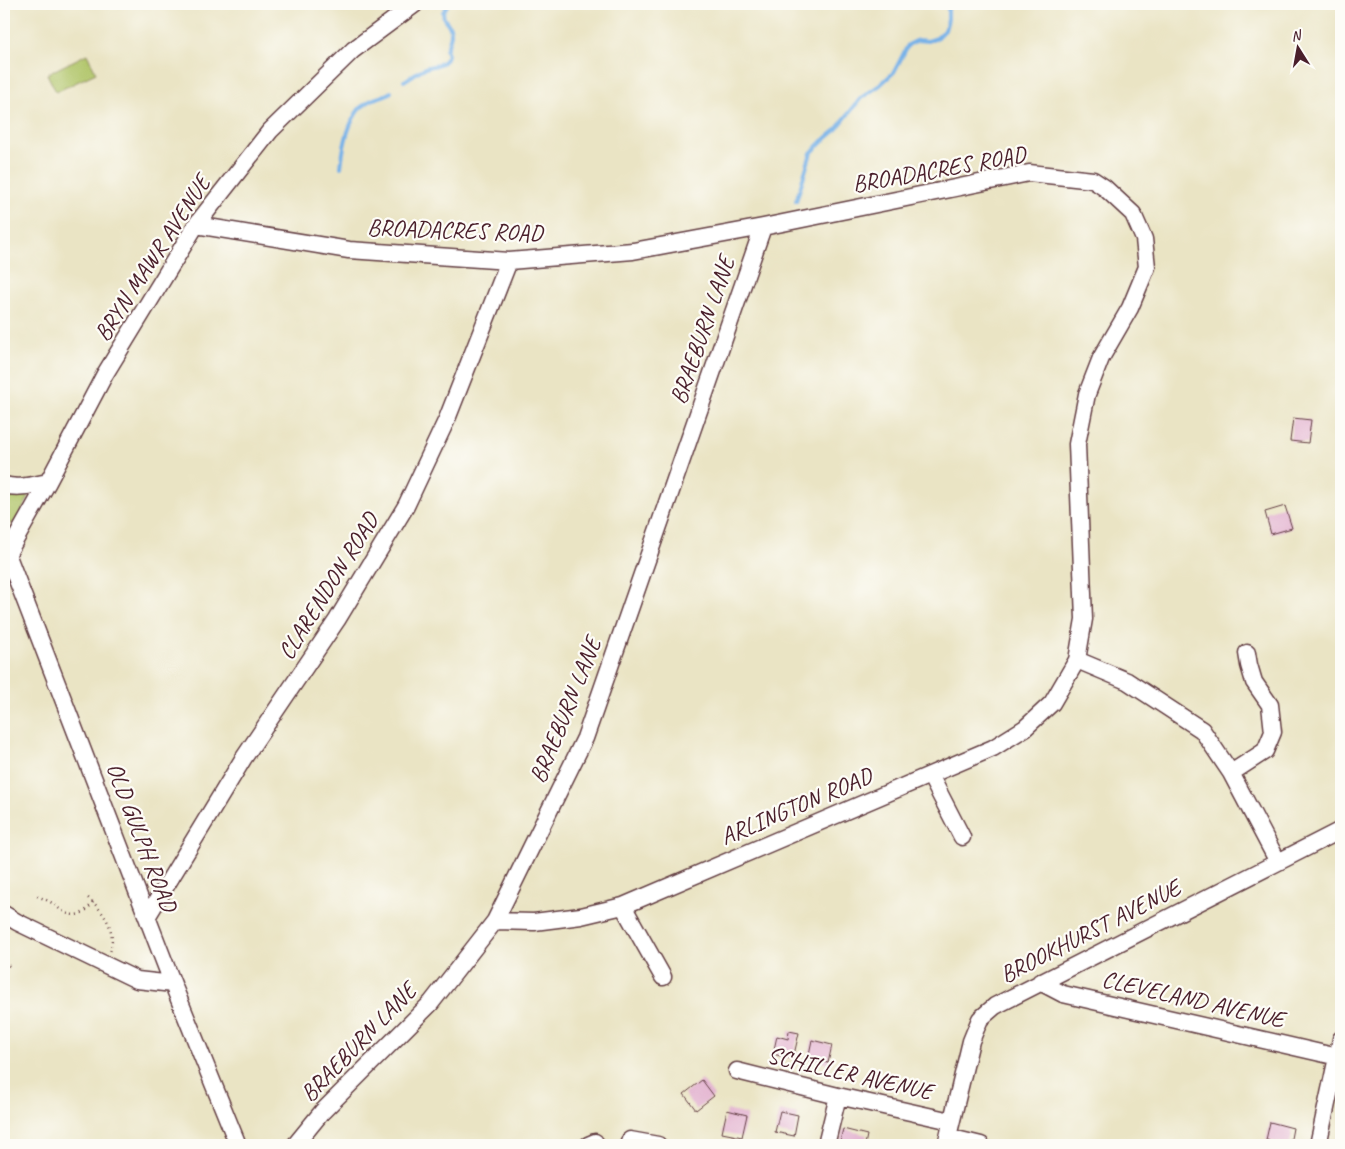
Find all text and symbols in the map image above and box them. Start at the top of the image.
north arrow [1272,22,1322,72]
text: N [1290,26,1304,45]
street label: BROADACRES ROAD [850,139,1030,199]
street label: BRYN MAWR AVENUE [87,167,218,347]
street label: BROADACRES ROAD [367,212,545,248]
street label: BRAEBURN LANE [663,250,742,408]
street label: CLARENDON ROAD [271,505,386,665]
street label: BRAEBURN LANE [522,630,609,787]
street label: OLD GULPH ROAD [100,758,185,918]
street label: ARLINGTON ROAD [716,760,878,851]
street label: BROOKHURST AVENUE [995,871,1188,989]
street label: CLEVELAND AVENUE [1099,963,1290,1035]
street label: BRAEBURN LANE [294,974,424,1108]
street label: SCHILLER AVENUE [765,1039,938,1107]

